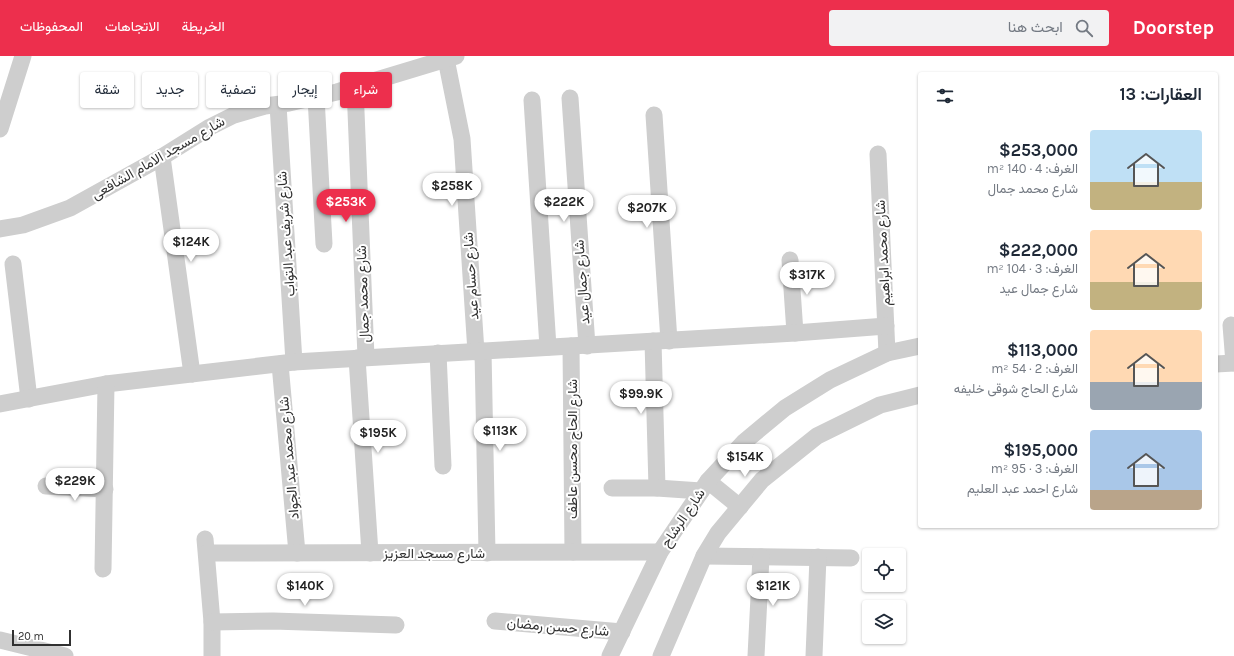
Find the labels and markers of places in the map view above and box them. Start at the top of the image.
pin: $258K [424,173,480,207]
pin: $253K [318,189,374,223]
pin: $222K [536,189,592,223]
pin: $207K [619,195,675,229]
pin: $124K [163,229,219,263]
pin: $317K [779,262,835,296]
pin: $99.9K [608,381,674,415]
pin: $113K [472,418,528,452]
pin: $195K [350,420,406,454]
pin: $154K [717,444,773,478]
pin: $229K [47,468,103,502]
pin: $140K [277,573,333,607]
pin: $121K [745,573,801,607]

